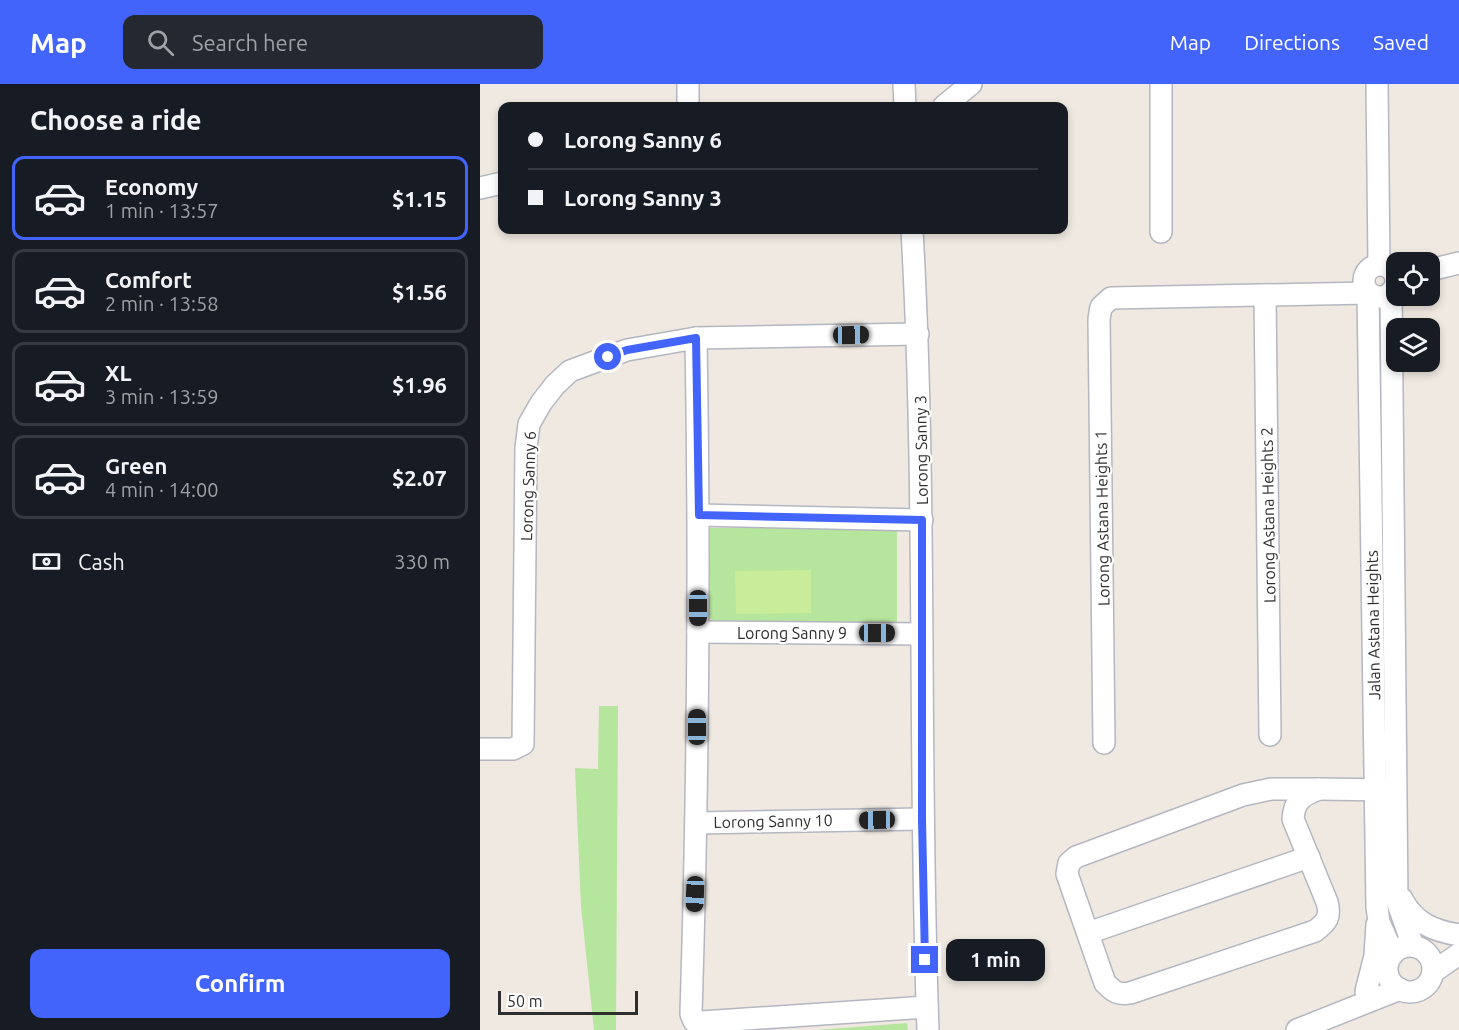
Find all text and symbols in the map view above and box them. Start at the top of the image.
search box [123,15,543,69]
icon: search [144,26,177,59]
text: Map [30,27,87,58]
text: Search here [192,30,308,55]
text: Map [1170,30,1211,54]
text: Directions [1244,30,1340,54]
text: Saved [1373,30,1429,54]
text: Choose a ride [30,105,202,135]
text: Lorong Sanny 6 [564,127,722,152]
icon: car [33,171,87,225]
text: Economy [105,174,198,199]
text: Lorong Sanny 3 [564,185,722,210]
text: $1.15 [392,186,447,211]
text: 1 min · 13:57 [105,199,219,222]
map controls [1386,252,1440,372]
button: locate [1386,252,1440,306]
icon: car [33,264,87,318]
text: Comfort [105,267,192,292]
text: $1.56 [392,279,447,304]
text: 2 min · 13:58 [105,292,219,315]
button: layers [1386,318,1440,372]
car [833,326,869,344]
route start [594,343,621,370]
icon: car [33,357,87,411]
text: XL [105,360,132,385]
text: $1.96 [392,372,447,397]
text: 3 min · 13:59 [105,385,219,408]
street label: Lorong Sanny 3 [911,395,931,505]
street label: Lorong Astana Heights 2 [1257,427,1279,603]
street label: Lorong Astana Heights 1 [1091,430,1113,606]
street label: Lorong Sanny 6 [517,431,539,541]
icon: car [33,450,87,504]
text: Green [105,453,167,478]
text: $2.07 [392,465,447,490]
text: 4 min · 14:00 [105,478,219,501]
icon: cash [30,545,63,578]
text: Cash [78,549,125,574]
text: 330 m [394,550,450,573]
street label: Jalan Astana Heights [1363,550,1383,700]
car [689,590,707,626]
street label: Lorong Sanny 9 [737,624,847,642]
car [859,624,895,642]
car [688,709,706,745]
street label: Lorong Sanny 10 [713,811,833,831]
car [859,811,895,829]
car [685,876,705,912]
callout: 1 min [946,939,1045,981]
route end [911,946,938,973]
text: 1 min [970,948,1021,971]
button: Confirm [30,949,450,1018]
scale bar [498,988,638,1016]
text: 50 m [507,992,543,1010]

